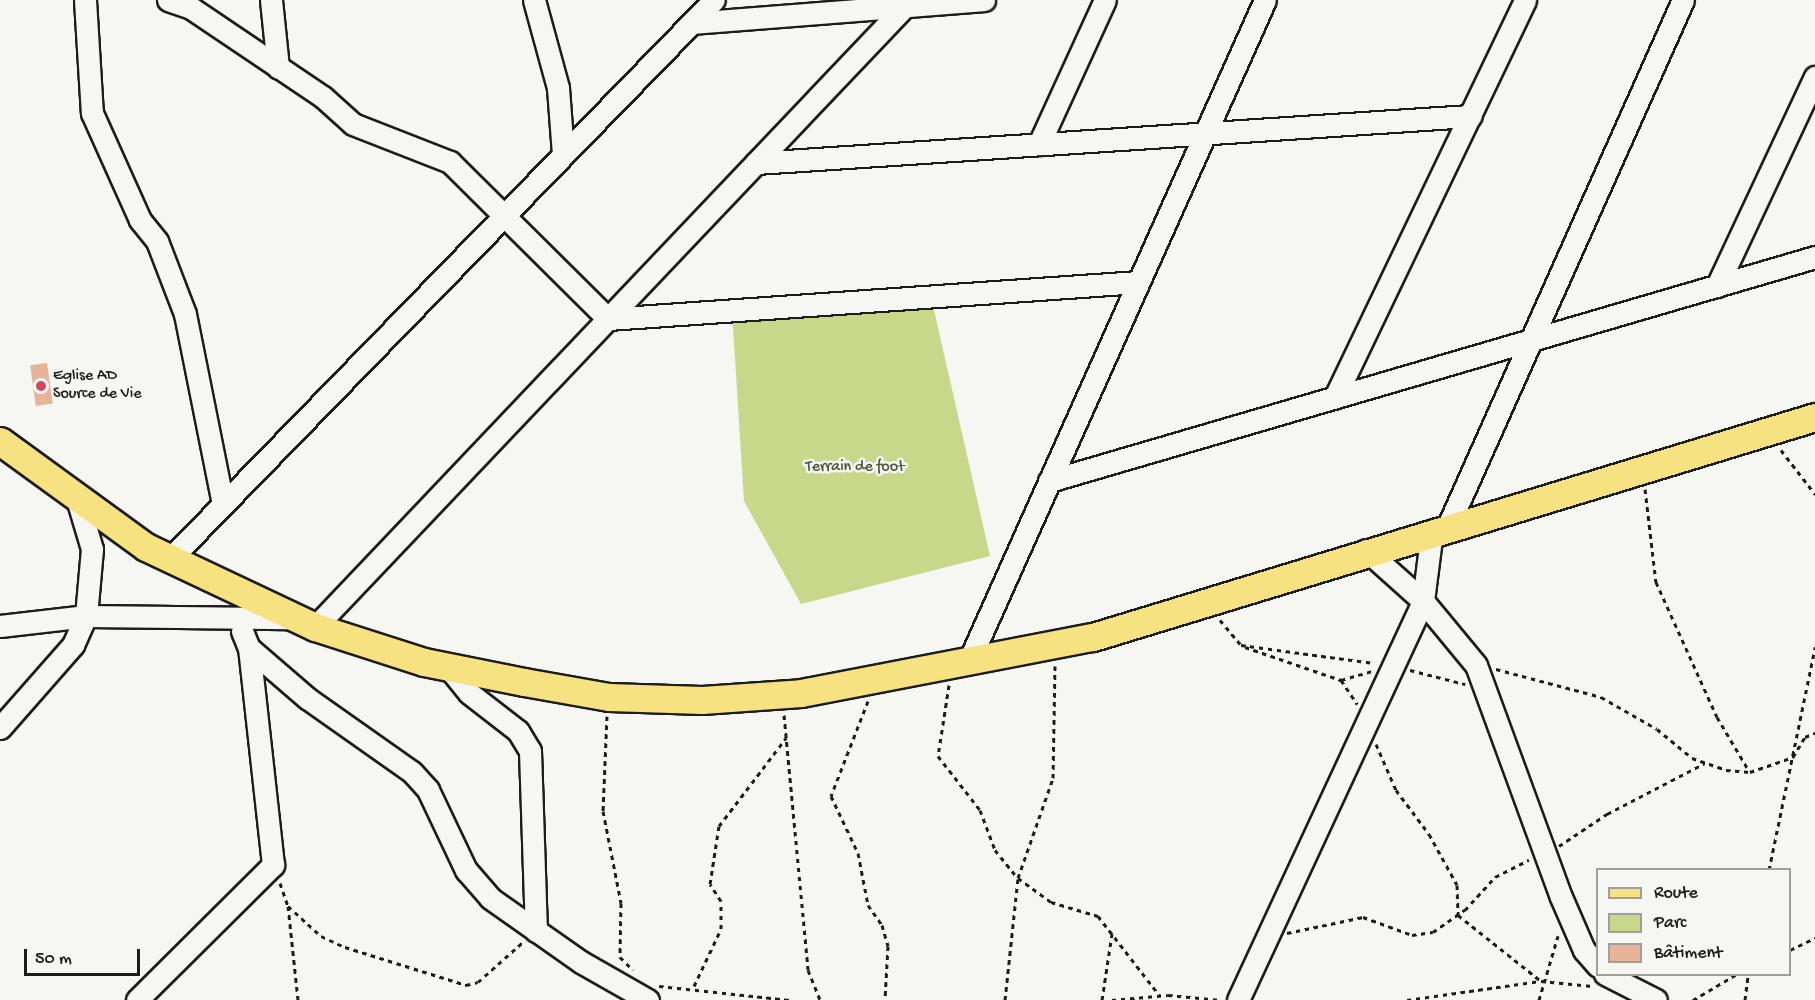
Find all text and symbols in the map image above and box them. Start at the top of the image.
place label: Eglise AD Source de Vie [53,367,141,405]
marker: Eglise AD Source de Vie [34,379,48,393]
park label: Terrain de foot [806,458,904,478]
legend [1596,868,1791,976]
text: Route [1654,883,1698,904]
text: Parc [1654,913,1686,934]
scale bar [27,937,142,975]
text: Bâtiment [1654,943,1722,964]
text: 50 m [35,949,72,970]

